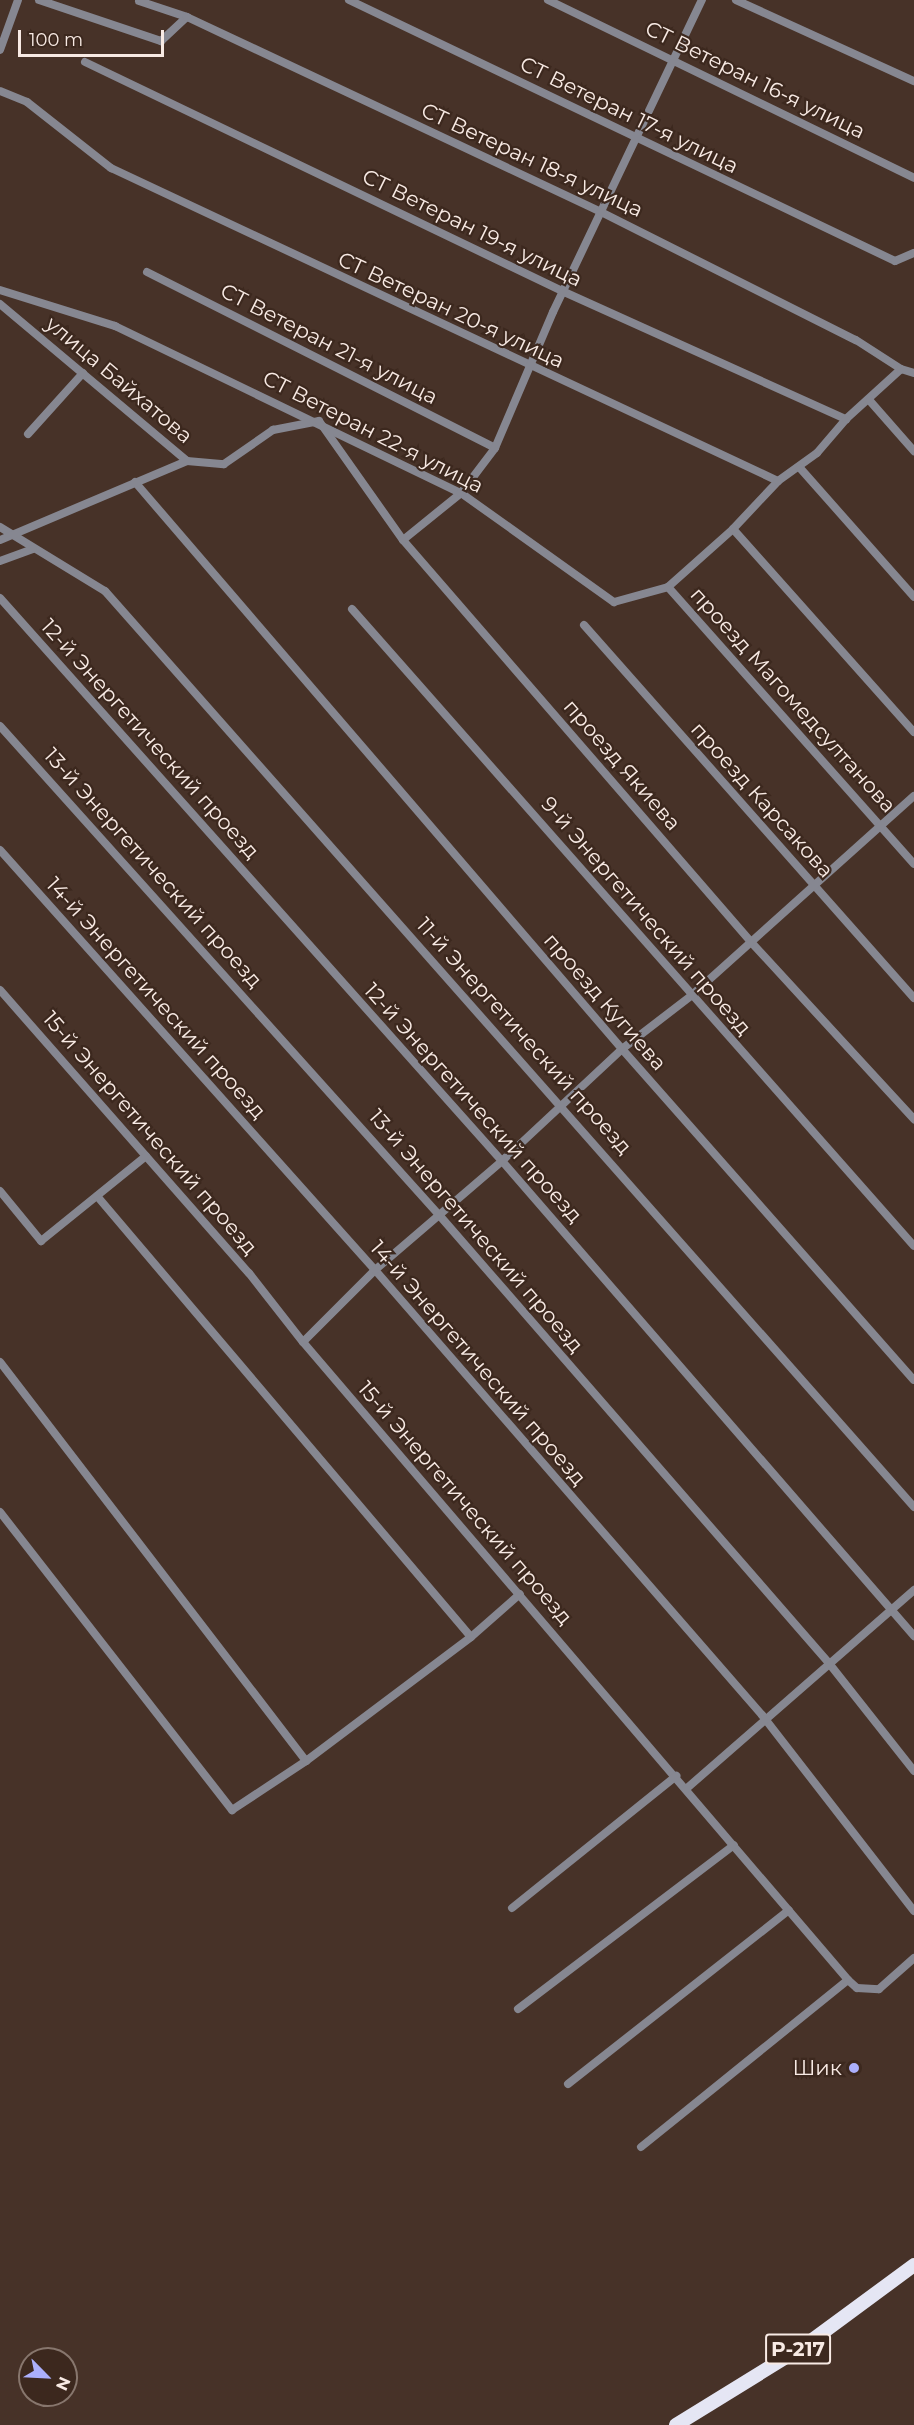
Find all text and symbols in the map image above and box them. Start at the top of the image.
street label: СТ Ветеран 16-я улица [641,16,869,144]
scale bar [21,18,166,56]
text: 100 m [29,29,83,51]
street label: СТ Ветеран 17-я улица [516,51,742,179]
street label: СТ Ветеран 18-я улица [417,97,647,223]
street label: СТ Ветеран 19-я улица [358,164,586,292]
street label: СТ Ветеран 20-я улица [334,246,568,374]
street label: СТ Ветеран 21-я улица [216,278,442,410]
street label: улица Байхатова [40,311,198,449]
street label: СТ Ветеран 22-я улица [258,365,488,499]
street label: проезд Магомедсултанова [685,582,901,818]
street label: 12-й Энергетический проезд [36,614,264,864]
street label: проезд Якиева [558,694,686,836]
street label: проезд Карсакова [686,717,838,883]
street label: 13-й Энергетический проезд [39,743,267,993]
street label: 9-й Энергетический проезд [536,792,756,1040]
street label: 14-й Энергетический проезд [41,872,271,1124]
street label: 11-й Энергетический проезд [411,913,637,1159]
street label: проезд Кугиева [539,928,671,1076]
street label: 12-й Энергетический проезд [359,978,587,1228]
street label: 15-й Энергетический проезд [38,1006,262,1260]
street label: 13-й Энергетический проезд [364,1104,588,1358]
street label: 14-й Энергетический проезд [365,1235,591,1491]
street label: 15-й Энергетический проезд [353,1376,577,1630]
place label: Шик [792,2055,842,2081]
marker: Шик [847,2061,861,2075]
road number: Р-217 [765,2332,831,2366]
north arrow [18,2347,78,2407]
text: N [52,2374,74,2393]

